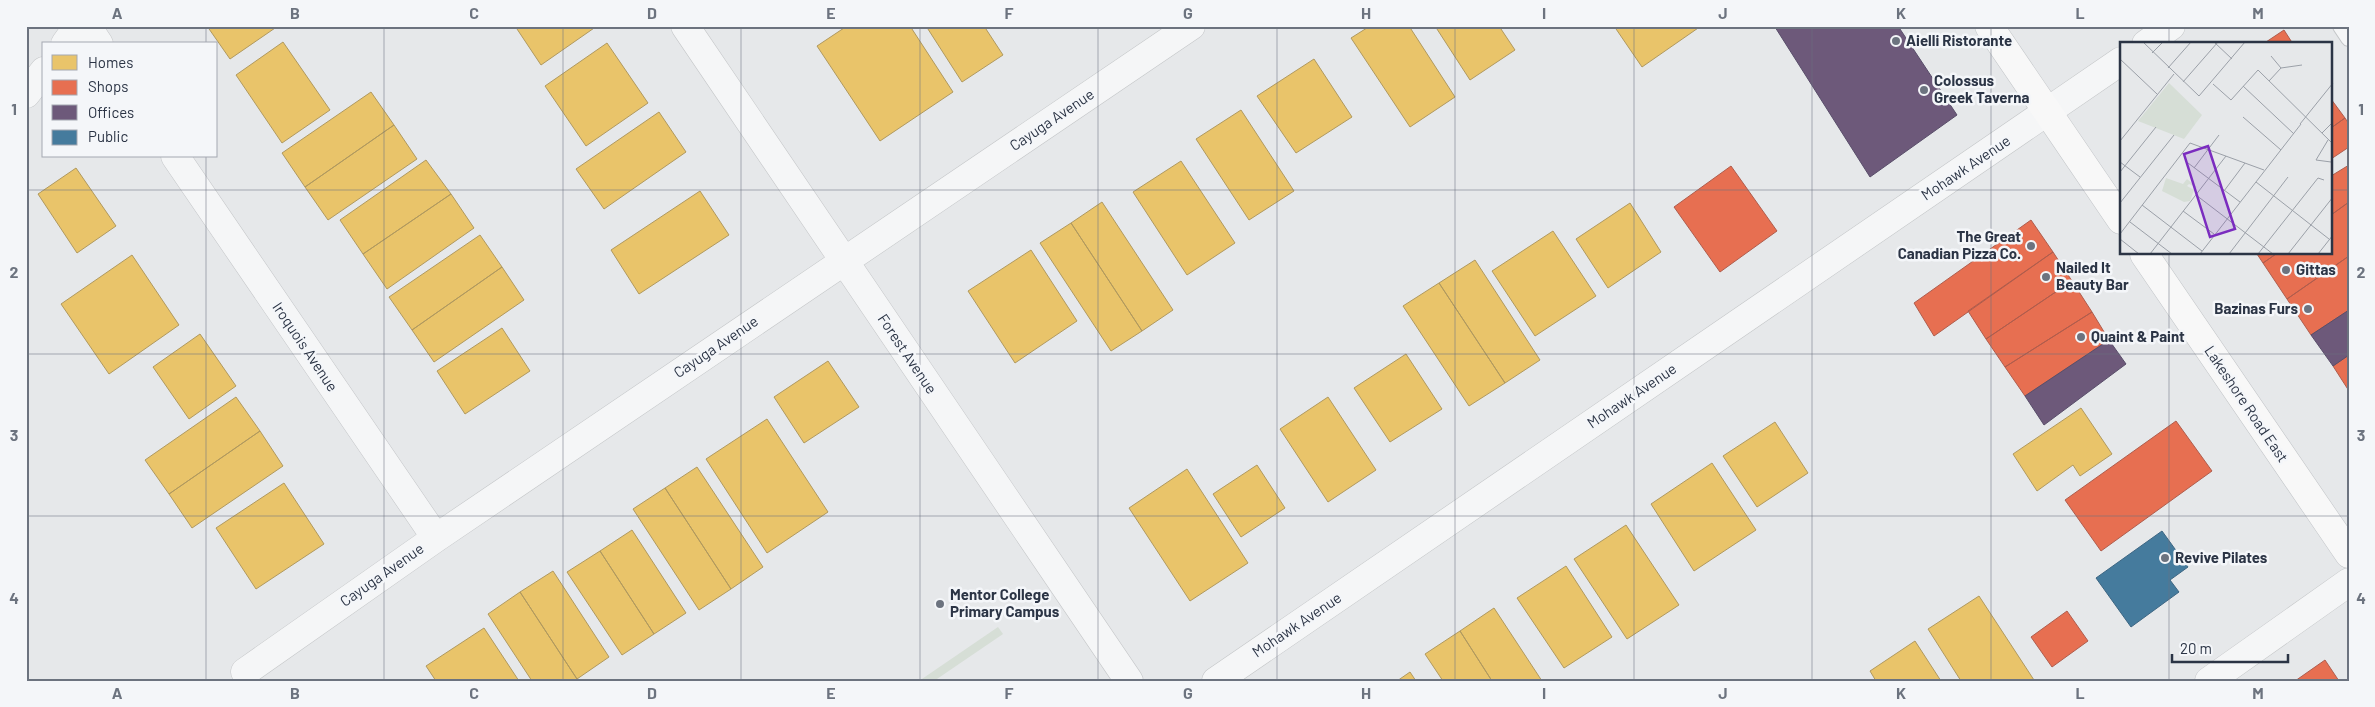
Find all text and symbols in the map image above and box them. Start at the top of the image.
text: A [112,3,123,22]
text: B [290,3,300,22]
text: C [469,3,479,22]
text: D [647,3,657,22]
text: E [826,3,836,22]
text: F [1005,3,1014,22]
text: G [1183,3,1193,22]
text: H [1361,3,1371,22]
text: I [1542,3,1546,22]
text: J [1718,3,1728,22]
text: K [1896,3,1906,22]
text: L [2075,3,2085,22]
text: M [2252,3,2264,22]
place label: Aielli Ristorante [1906,31,2012,49]
marker: Aielli Ristorante [1890,35,1902,47]
legend [42,42,218,158]
inset map [2120,42,2332,255]
text: Homes [88,53,133,71]
place label: Colossus Greek Taverna [1934,71,2029,106]
text: Shops [88,77,128,95]
street label: Cayuga Avenue [1006,84,1097,154]
marker: Colossus Greek Taverna [1918,84,1930,96]
text: 1 [11,99,17,118]
text: 1 [2358,99,2364,118]
text: Offices [88,103,134,121]
text: Public [88,127,128,145]
street label: Mohawk Avenue [1917,131,2013,204]
place label: The Great Canadian Pizza Co. [1898,227,2021,262]
marker: The Great Canadian Pizza Co. [2025,240,2037,252]
place label: Nailed It Beauty Bar [2056,258,2129,293]
place label: Gittas [2296,260,2336,278]
text: 2 [10,262,19,281]
text: 2 [2357,262,2366,281]
marker: Gittas [2280,264,2292,276]
marker: Nailed It Beauty Bar [2040,271,2052,283]
street label: Iroquois Avenue [269,298,342,394]
place label: Bazinas Furs [2214,299,2298,317]
marker: Bazinas Furs [2302,303,2314,315]
street label: Forest Avenue [874,310,941,397]
street label: Cayuga Avenue [670,311,761,381]
place label: Quaint & Paint [2091,327,2185,345]
marker: Quaint & Paint [2075,331,2087,343]
street label: Lakeshore Road East [2201,342,2292,465]
street label: Mohawk Avenue [1583,359,1679,432]
text: 3 [10,425,18,444]
text: 3 [2357,425,2365,444]
street label: Cayuga Avenue [336,539,427,610]
place label: Revive Pilates [2175,548,2268,566]
marker: Revive Pilates [2159,552,2171,564]
place label: Mentor College Primary Campus [950,585,1060,620]
text: 4 [9,588,19,607]
street label: Mohawk Avenue [1248,588,1344,661]
text: 4 [2356,588,2366,607]
marker: Mentor College Primary Campus [934,598,946,610]
scale bar [2172,632,2289,664]
text: 20 m [2180,639,2212,657]
text: A [112,683,123,702]
text: B [290,683,300,702]
text: C [469,683,479,702]
text: D [647,683,657,702]
text: E [826,683,836,702]
text: F [1005,683,1014,702]
text: G [1183,683,1193,702]
text: H [1361,683,1371,702]
text: I [1542,683,1546,702]
text: J [1718,683,1728,702]
text: K [1896,683,1906,702]
text: L [2075,683,2085,702]
text: M [2252,683,2264,702]

